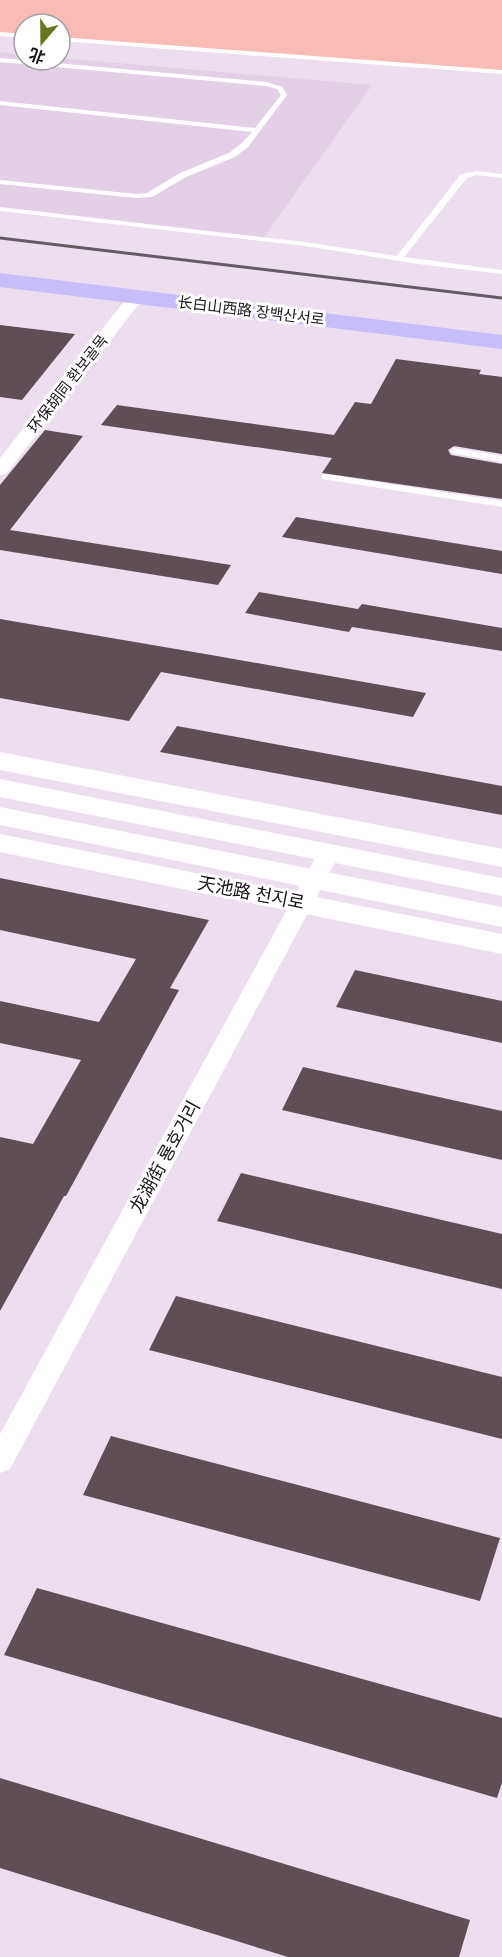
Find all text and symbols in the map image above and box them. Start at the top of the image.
north arrow [12,12,72,72]
text: 北 [27,45,47,66]
street label: 长白山西路 장백산서로 [177,294,325,328]
street label: 环保胡同 환보골목 [24,332,111,436]
street label: 天池路 천지로 [196,873,306,913]
street label: 龙湖街 룡호거리 [126,1098,204,1216]

